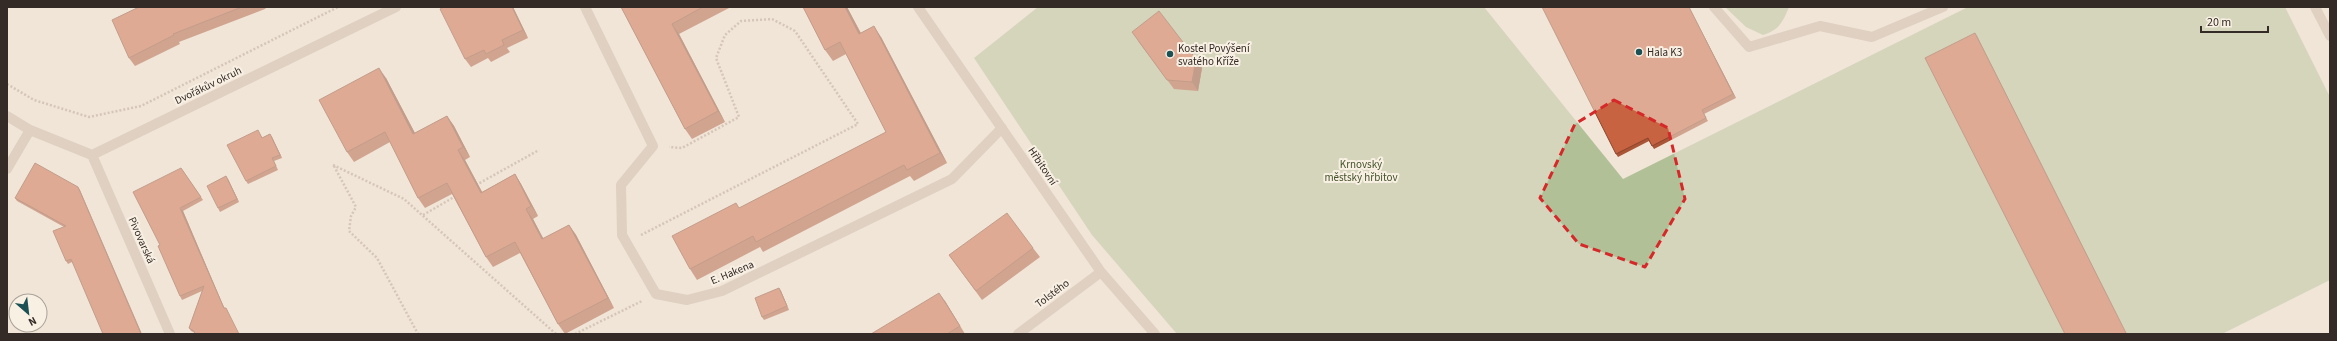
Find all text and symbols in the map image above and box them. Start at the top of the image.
scale bar [2201,8,2268,34]
text: 20 m [2207,14,2231,31]
place label: Kostel Povýšení svatého Kříže [1178,41,1250,69]
place label: Hala K3 [1647,45,1682,60]
marker: Hala K3 [1634,47,1644,57]
marker: Kostel Povýšení svatého Kříže [1165,49,1175,59]
street label: Dvořákův okruh [172,63,244,108]
street label: Hřbitovní [1024,144,1061,189]
park label: Krnovský městský hřbitov [1324,157,1398,185]
street label: Pivovarská [125,214,158,266]
street label: E. Hakena [708,257,756,288]
street label: Tolstého [1032,276,1073,311]
north arrow [8,293,48,333]
text: N [26,313,39,330]

